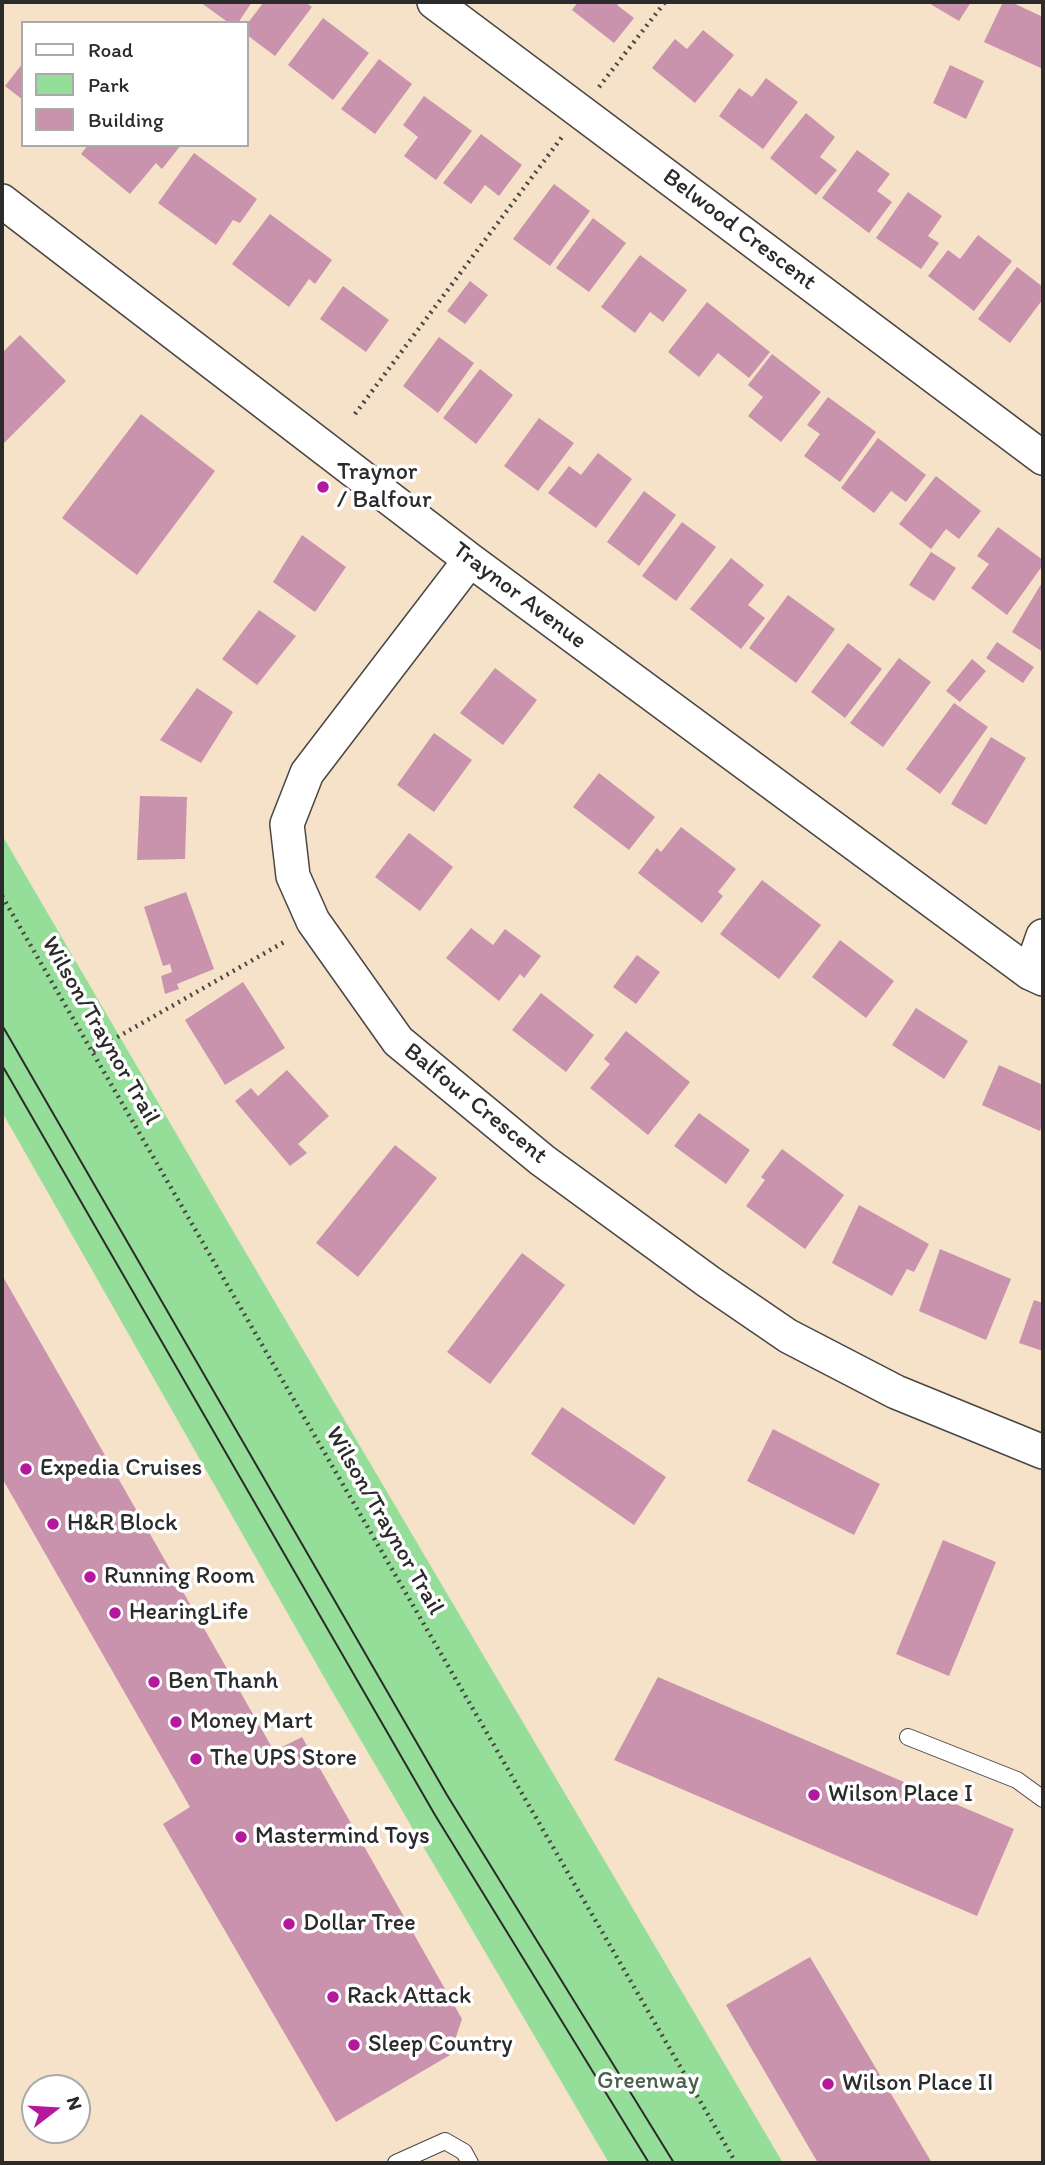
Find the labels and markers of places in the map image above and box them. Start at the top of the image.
place label: Traynor / Balfour [337,459,431,515]
marker: Traynor / Balfour [315,479,331,495]
place label: Expedia Cruises [40,1455,202,1483]
marker: Expedia Cruises [18,1461,34,1477]
place label: H&R Block [67,1510,177,1538]
marker: H&R Block [45,1516,61,1532]
place label: Running Room [104,1563,255,1591]
marker: Running Room [82,1569,98,1585]
place label: HearingLife [129,1599,248,1627]
marker: HearingLife [107,1605,123,1621]
place label: Ben Thanh [168,1668,278,1696]
marker: Ben Thanh [146,1674,162,1690]
place label: Money Mart [190,1708,313,1736]
marker: Money Mart [168,1714,184,1730]
place label: The UPS Store [210,1745,357,1773]
marker: The UPS Store [188,1751,204,1767]
place label: Wilson Place I [828,1781,973,1809]
marker: Wilson Place I [806,1787,822,1803]
place label: Mastermind Toys [255,1823,430,1851]
marker: Mastermind Toys [233,1829,249,1845]
place label: Dollar Tree [303,1910,416,1938]
marker: Dollar Tree [281,1916,297,1932]
place label: Rack Attack [347,1983,471,2011]
marker: Rack Attack [325,1989,341,2005]
place label: Sleep Country [368,2031,513,2059]
marker: Sleep Country [346,2037,362,2053]
place label: Wilson Place II [842,2070,993,2098]
marker: Wilson Place II [820,2076,836,2092]

